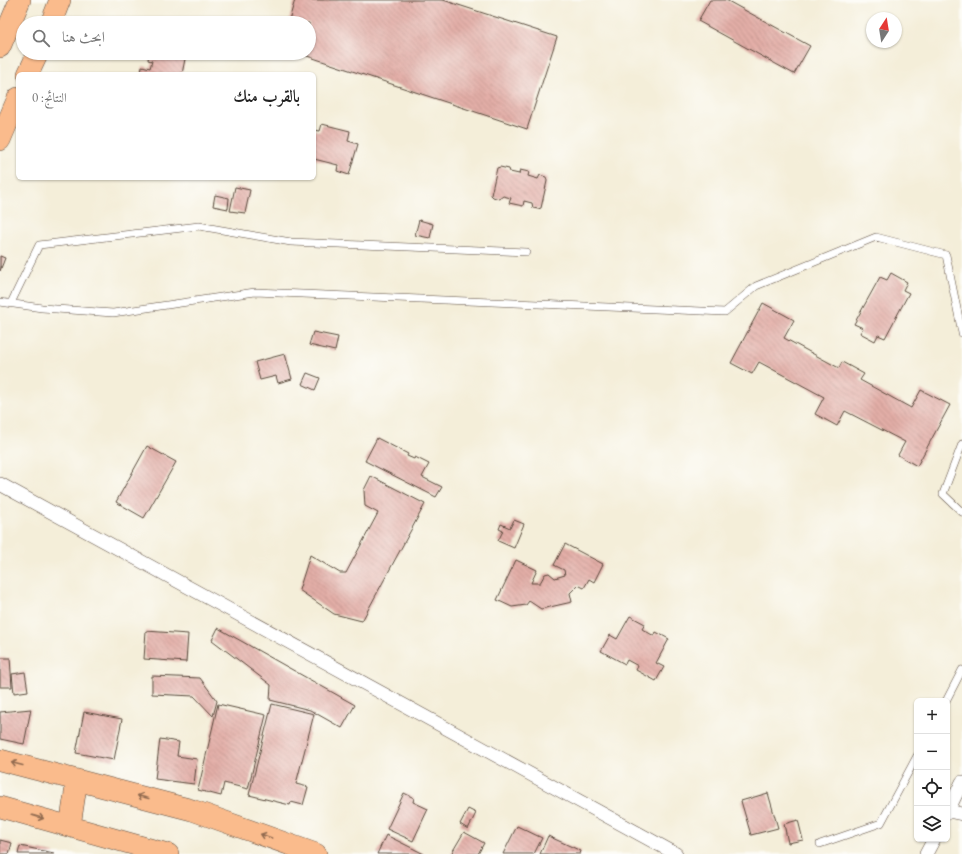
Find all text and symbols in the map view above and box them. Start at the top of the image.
north arrow [866,12,902,48]
search box [16,16,316,60]
icon: search [30,27,52,49]
text: ابحث هنا [62,27,105,46]
text: بالقرب منك [233,85,300,107]
text: النتائج: 0 [32,89,67,106]
map controls [914,698,950,842]
button: + [914,698,950,734]
button: − [914,734,950,770]
one-way arrow [11,760,24,768]
button: locate [914,770,950,806]
one-way arrow [136,793,149,800]
button: layers [914,806,950,842]
one-way arrow [31,814,44,821]
one-way arrow [261,832,273,840]

